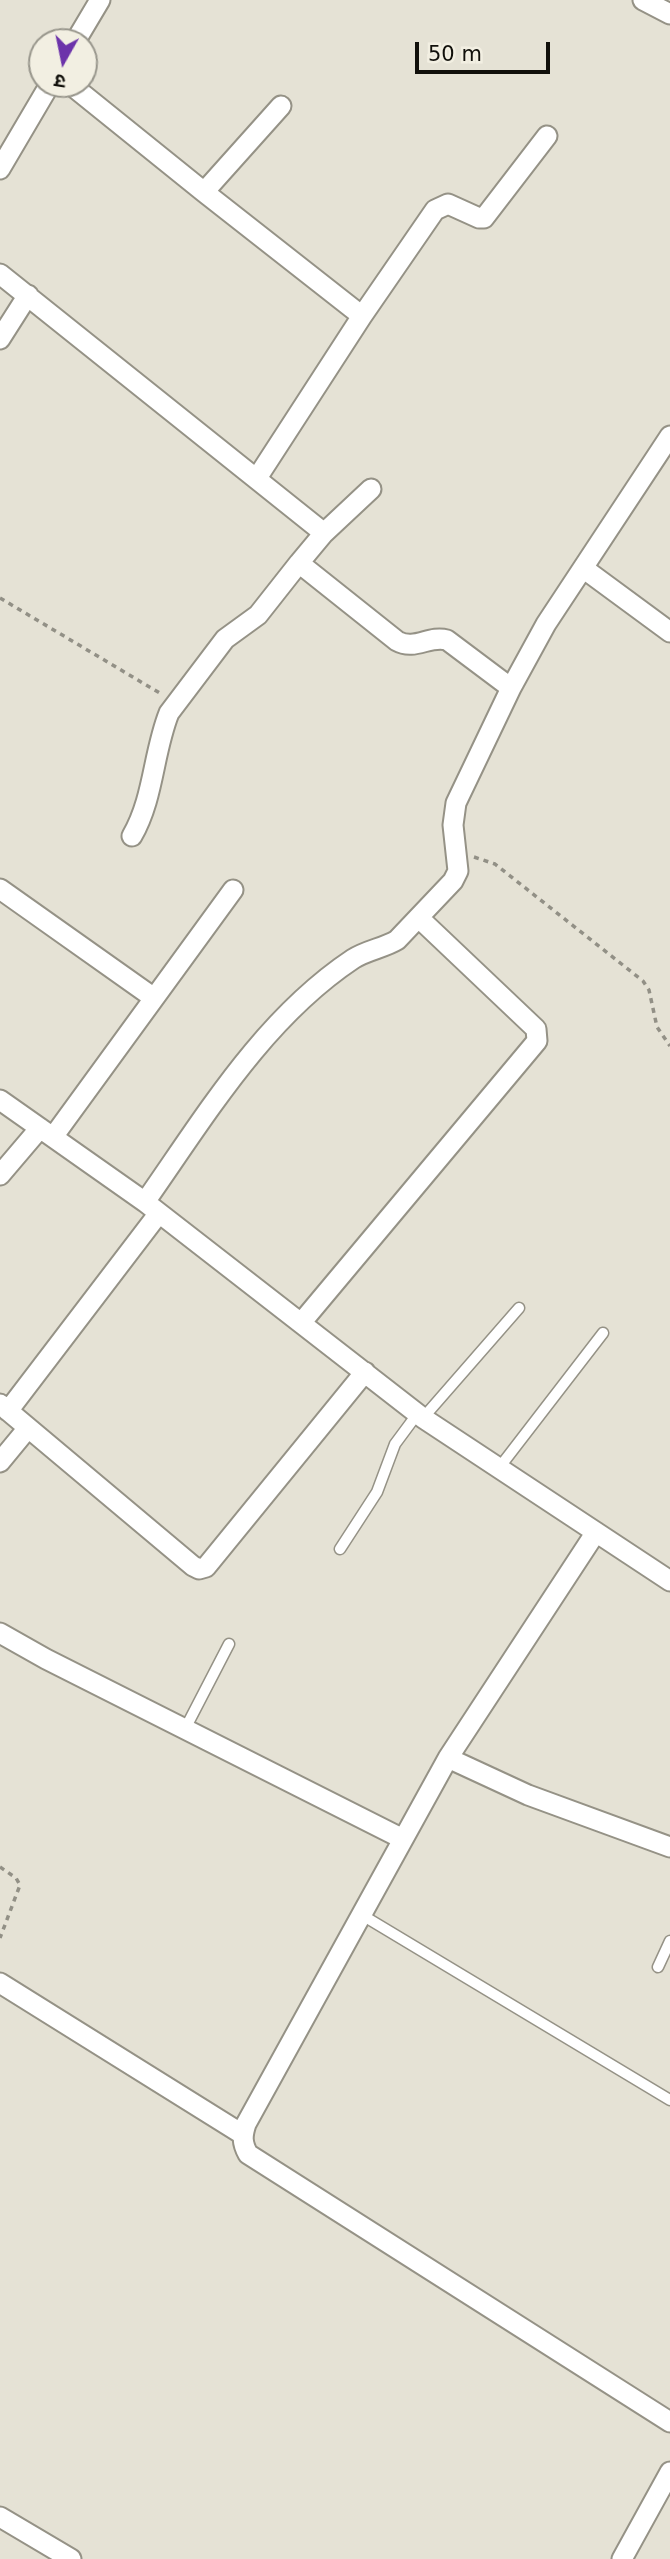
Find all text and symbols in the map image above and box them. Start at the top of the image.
north arrow [28,28,98,98]
scale bar [418,28,553,72]
text: 50 m [428,42,482,66]
text: उ [53,70,67,94]

